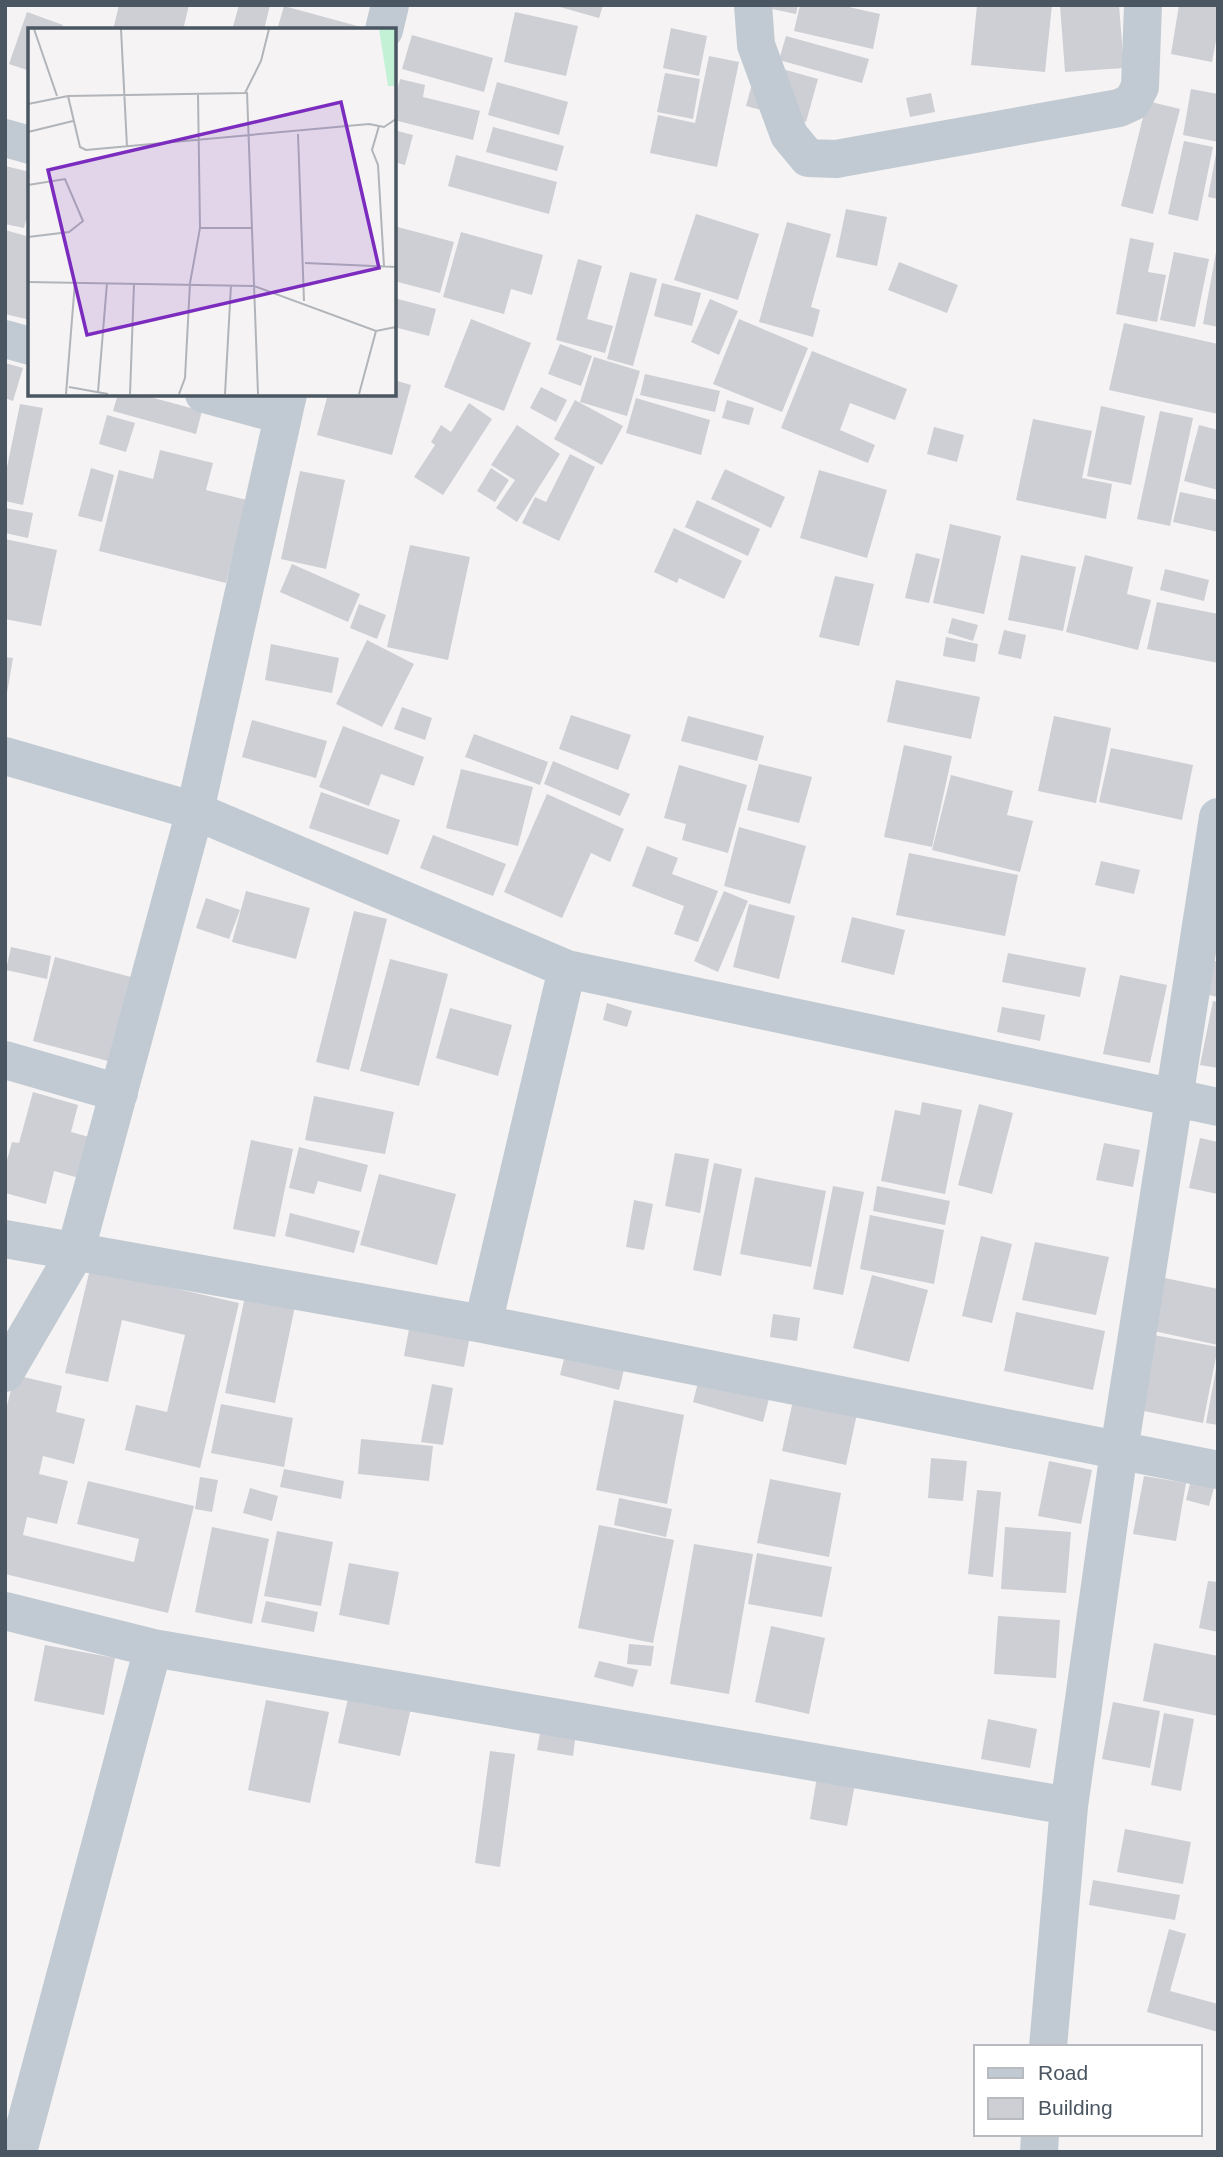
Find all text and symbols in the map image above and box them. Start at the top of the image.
inset map [28,28,396,396]
legend [974,2045,1202,2136]
text: Road [1038,2061,1088,2084]
text: Building [1038,2096,1113,2119]

